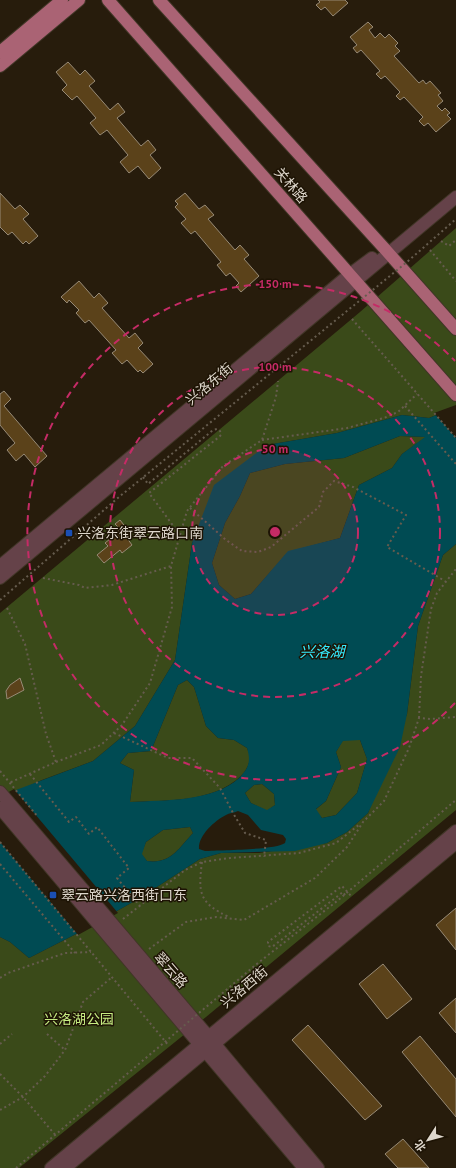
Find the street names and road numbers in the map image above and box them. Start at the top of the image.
street label: 关林路 [270,163,312,207]
street label: 兴洛东街 [182,359,236,409]
street label: 翠云路 [150,948,192,992]
street label: 兴洛西街 [217,962,271,1012]

